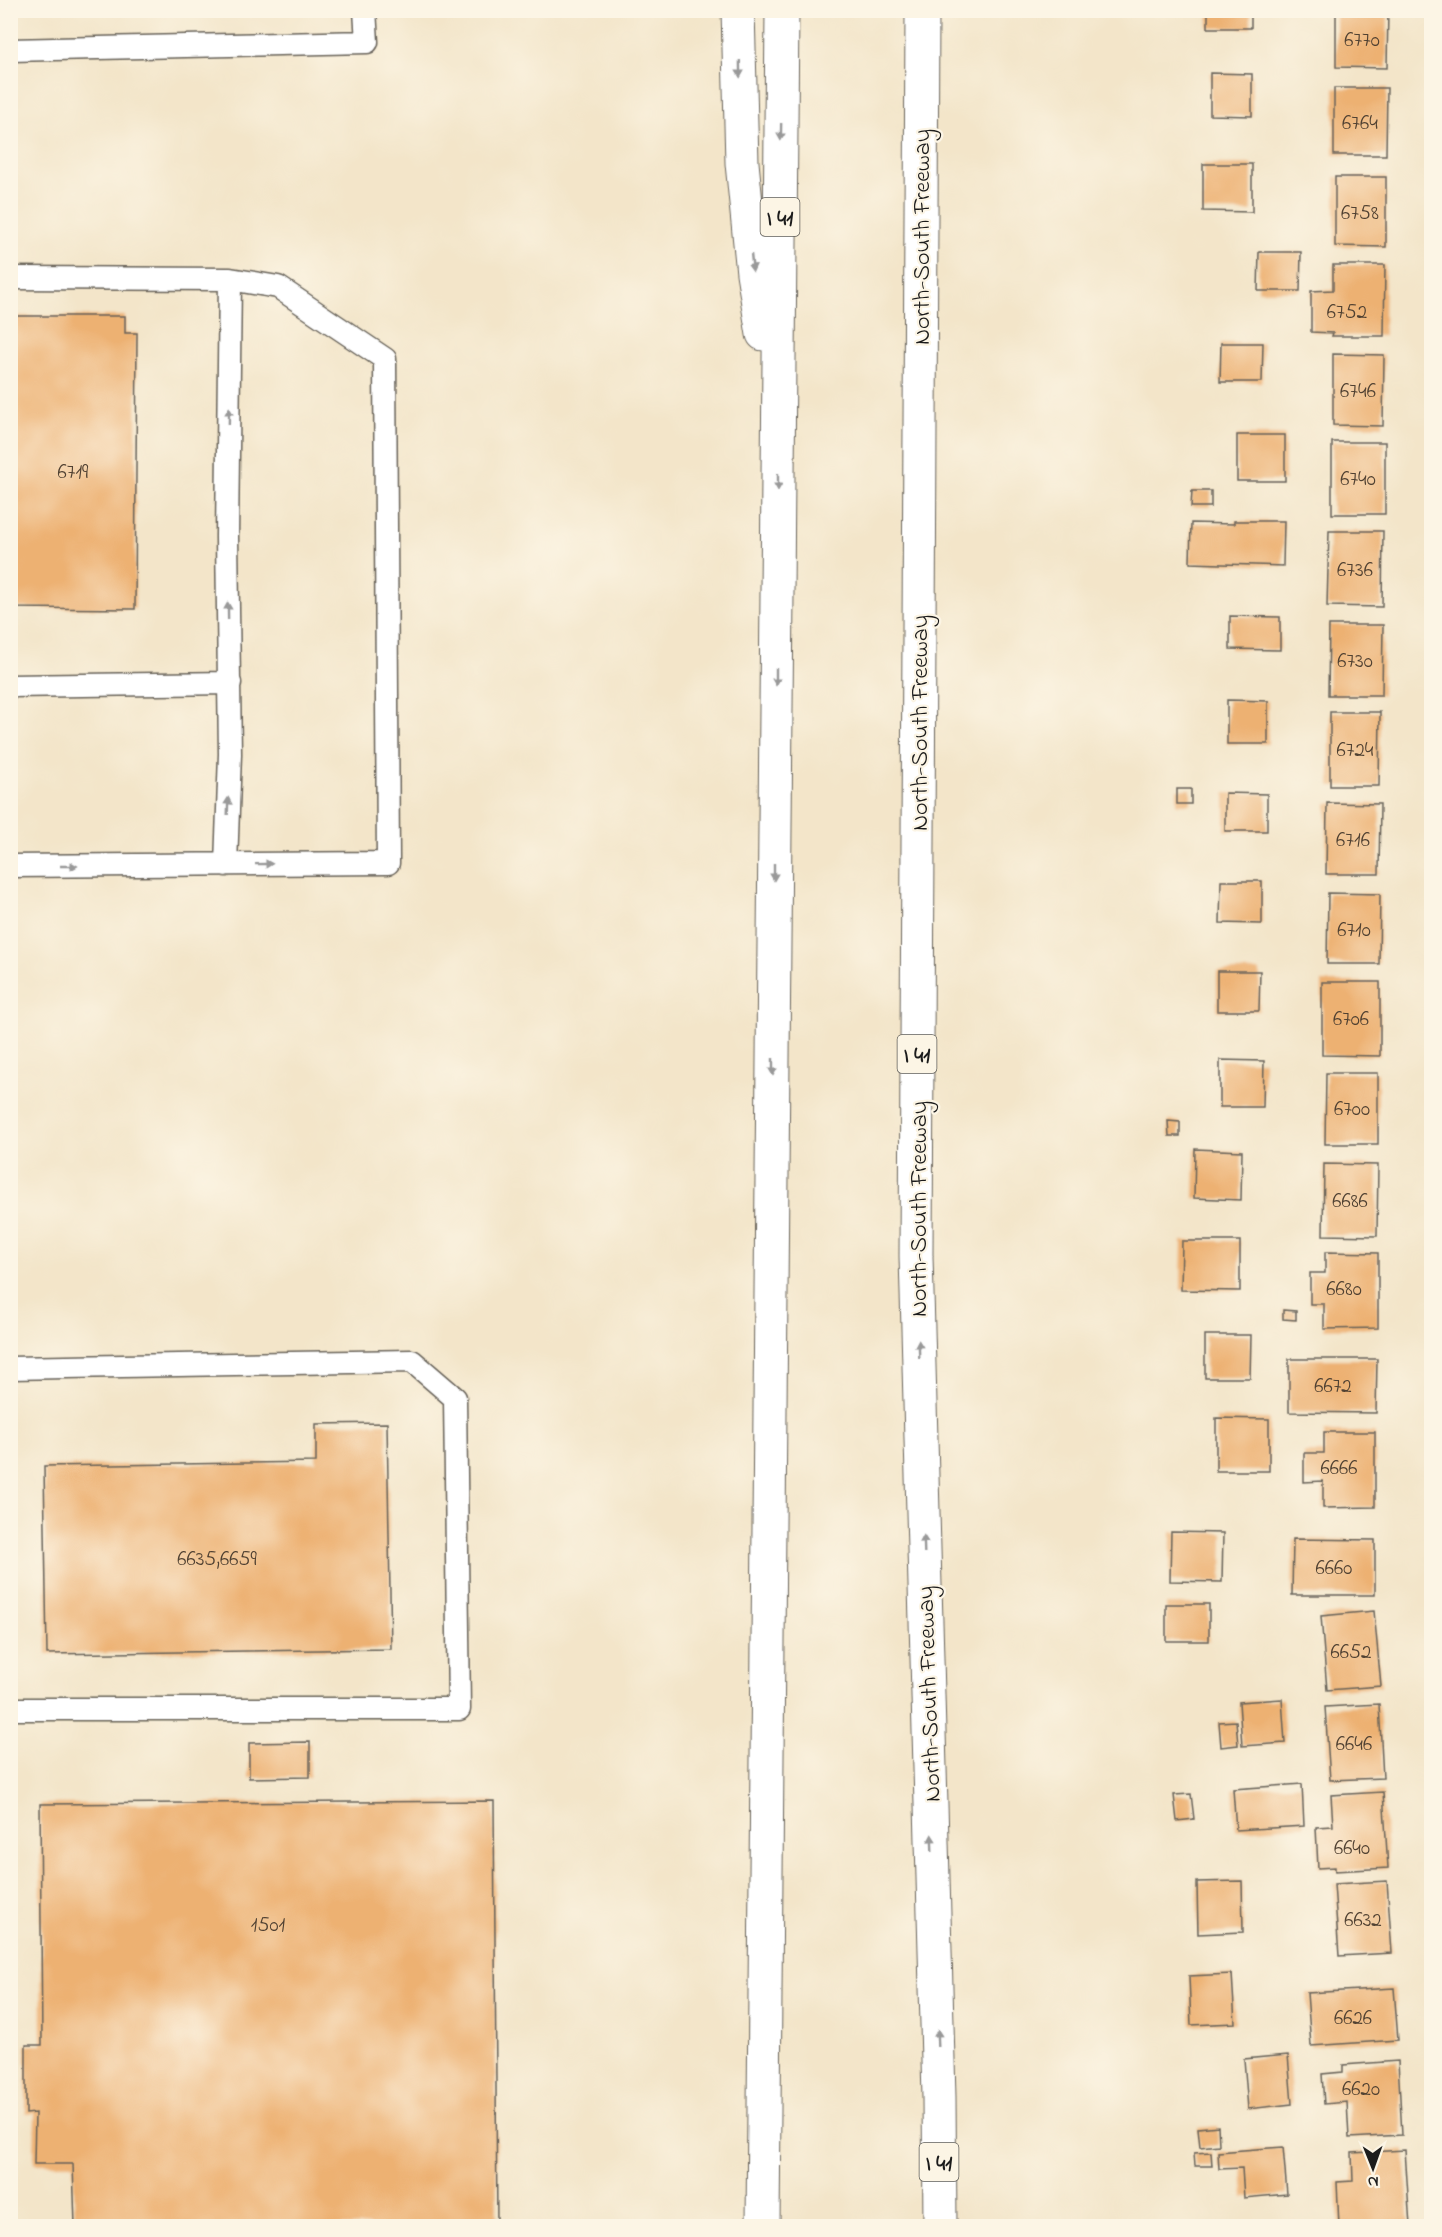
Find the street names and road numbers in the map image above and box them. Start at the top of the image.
street label: North-South Freeway [906,129,942,345]
road number: I 41 [760,198,800,236]
street label: North-South Freeway [904,615,940,831]
road number: I 41 [898,1035,936,1073]
street label: North-South Freeway [903,1101,939,1317]
street label: North-South Freeway [909,1585,953,1803]
road number: I 41 [920,2143,958,2181]

